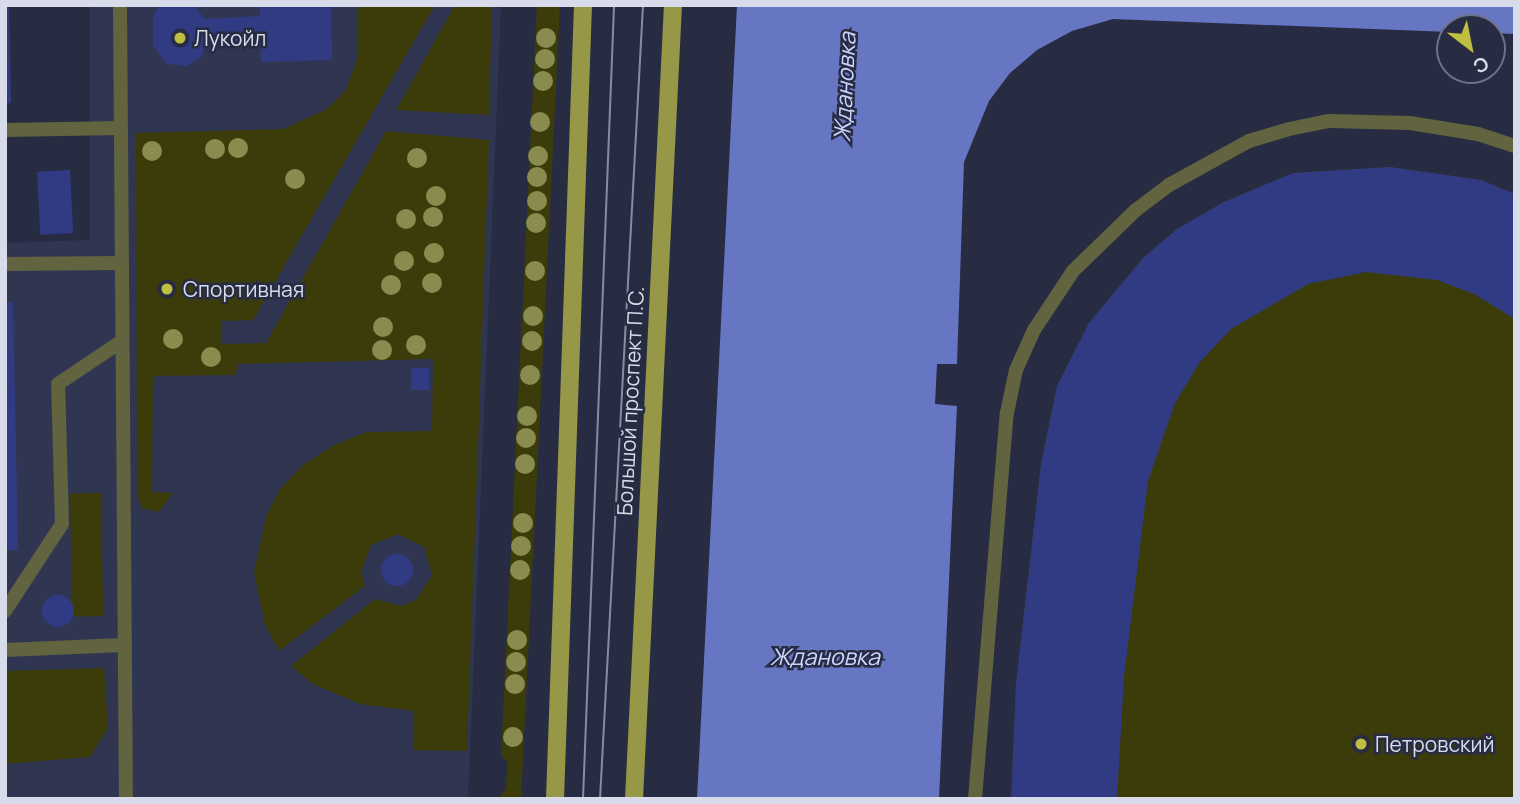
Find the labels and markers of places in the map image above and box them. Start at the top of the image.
place label: Лукойл [194,25,266,51]
marker: Лукойл [172,30,188,46]
place label: Спортивная [183,276,304,302]
marker: Спортивная [157,279,177,299]
place label: Петровский [1375,731,1494,757]
marker: Петровский [1353,736,1369,752]

